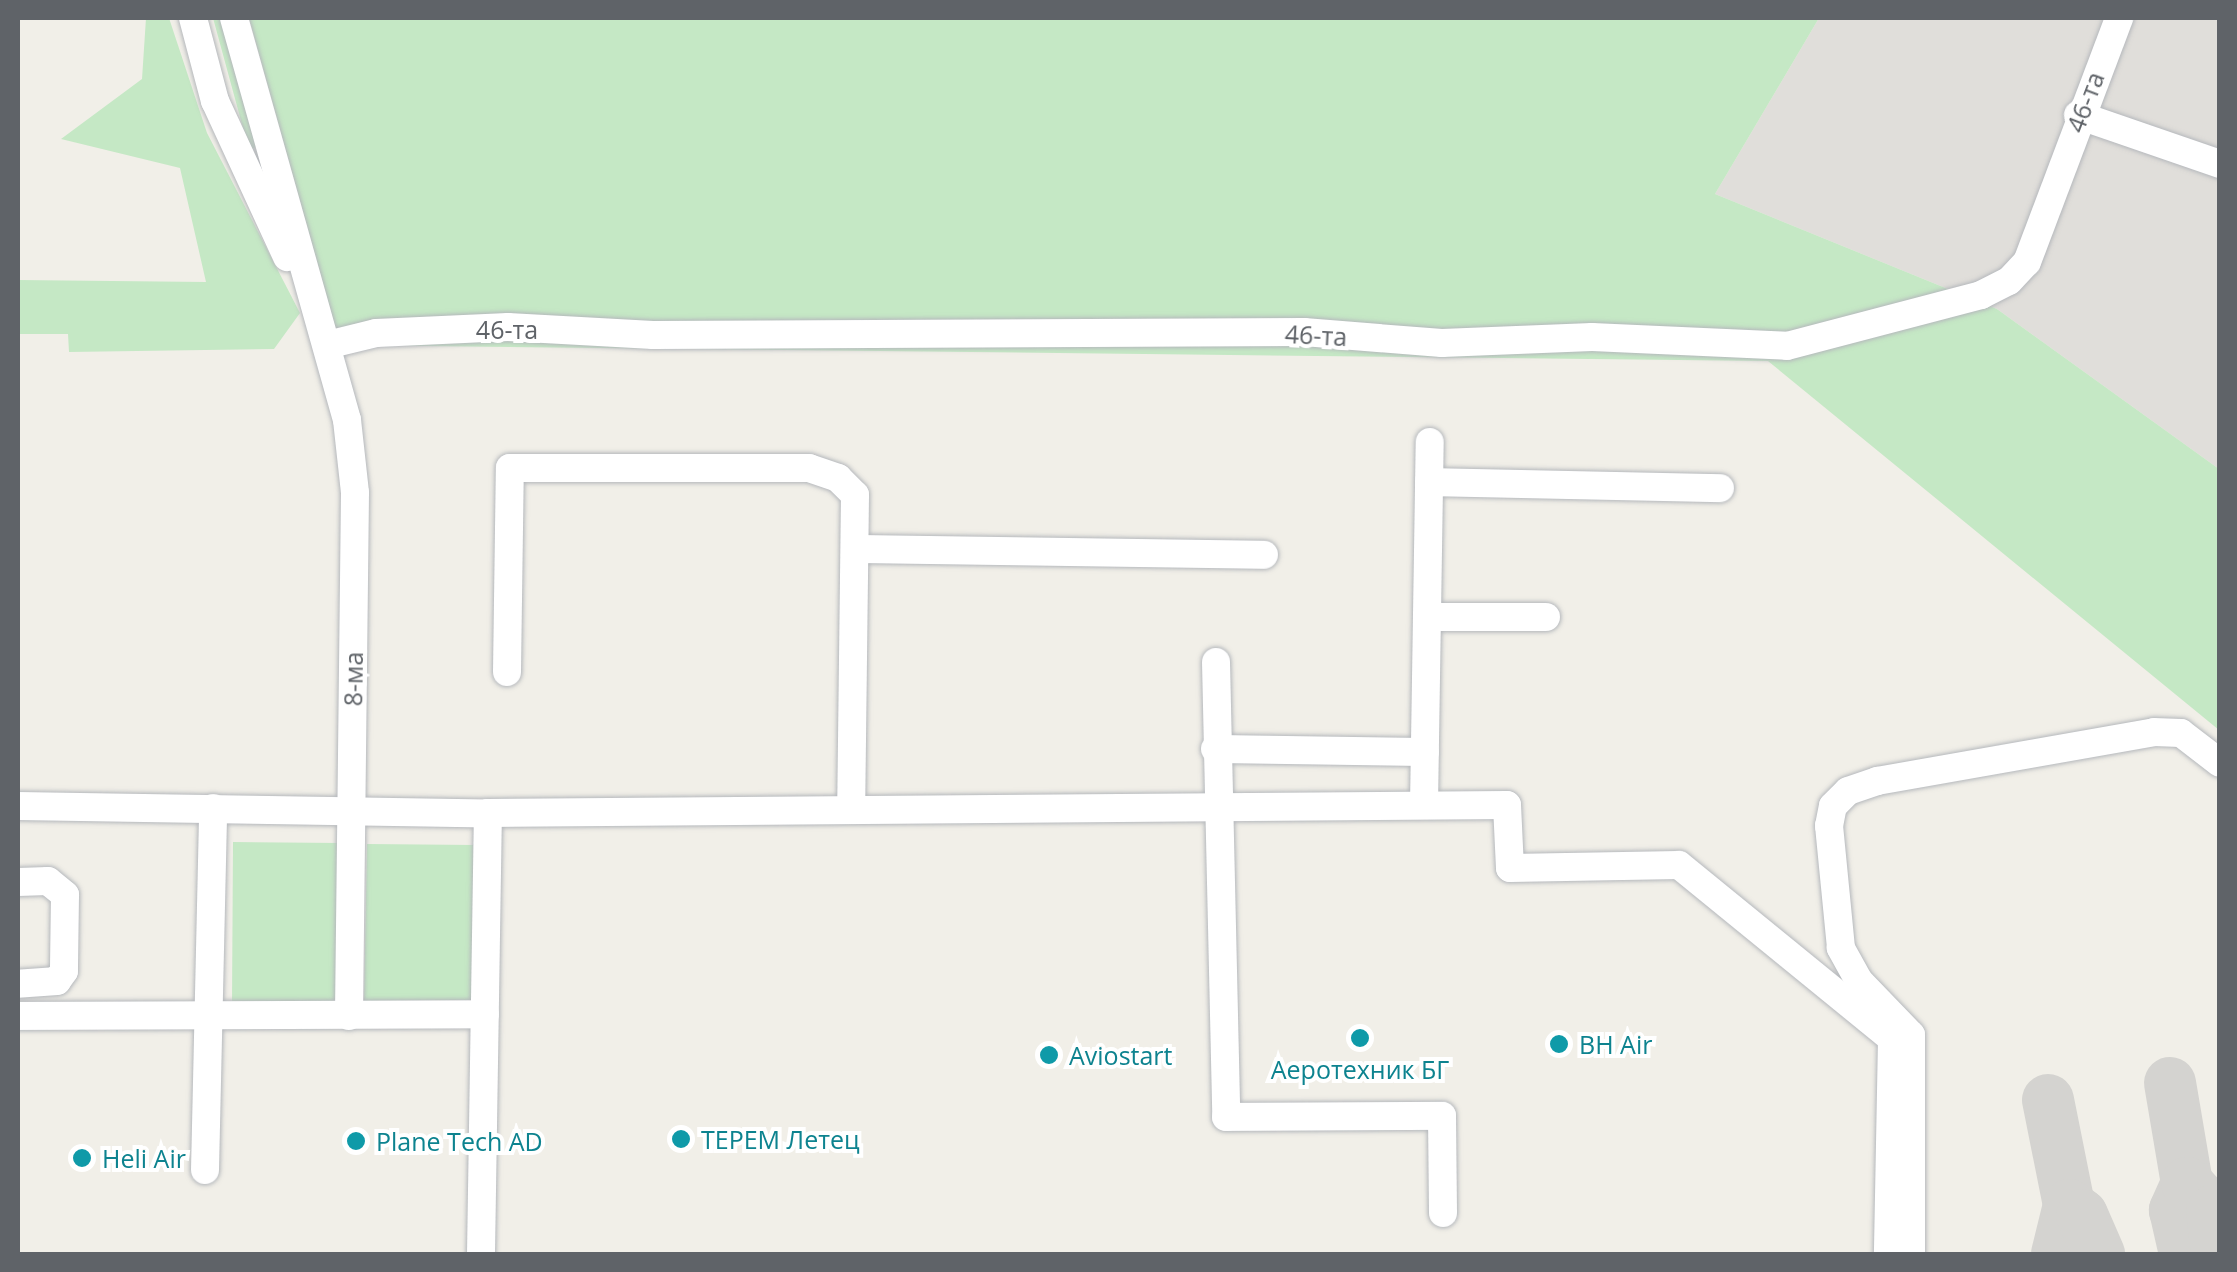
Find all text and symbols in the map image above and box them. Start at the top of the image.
street label: 46-та [2060,68,2110,136]
street label: 46-та [476,314,538,344]
street label: 46-та [1284,318,1348,352]
street label: 8-ма [338,651,368,707]
marker: Аеротехник БГ [1349,1027,1371,1049]
place label: BH Air [1579,1029,1652,1059]
marker: BH Air [1548,1033,1570,1055]
place label: Aviostart [1069,1040,1172,1070]
marker: Aviostart [1038,1044,1060,1066]
place label: Аеротехник БГ [1271,1054,1449,1084]
place label: ТЕРЕМ Летец [701,1124,860,1154]
place label: Plane Tech AD [376,1126,543,1156]
marker: ТЕРЕМ Летец [670,1128,692,1150]
marker: Plane Tech AD [345,1130,367,1152]
place label: Heli Air [102,1143,186,1173]
marker: Heli Air [71,1147,93,1169]

